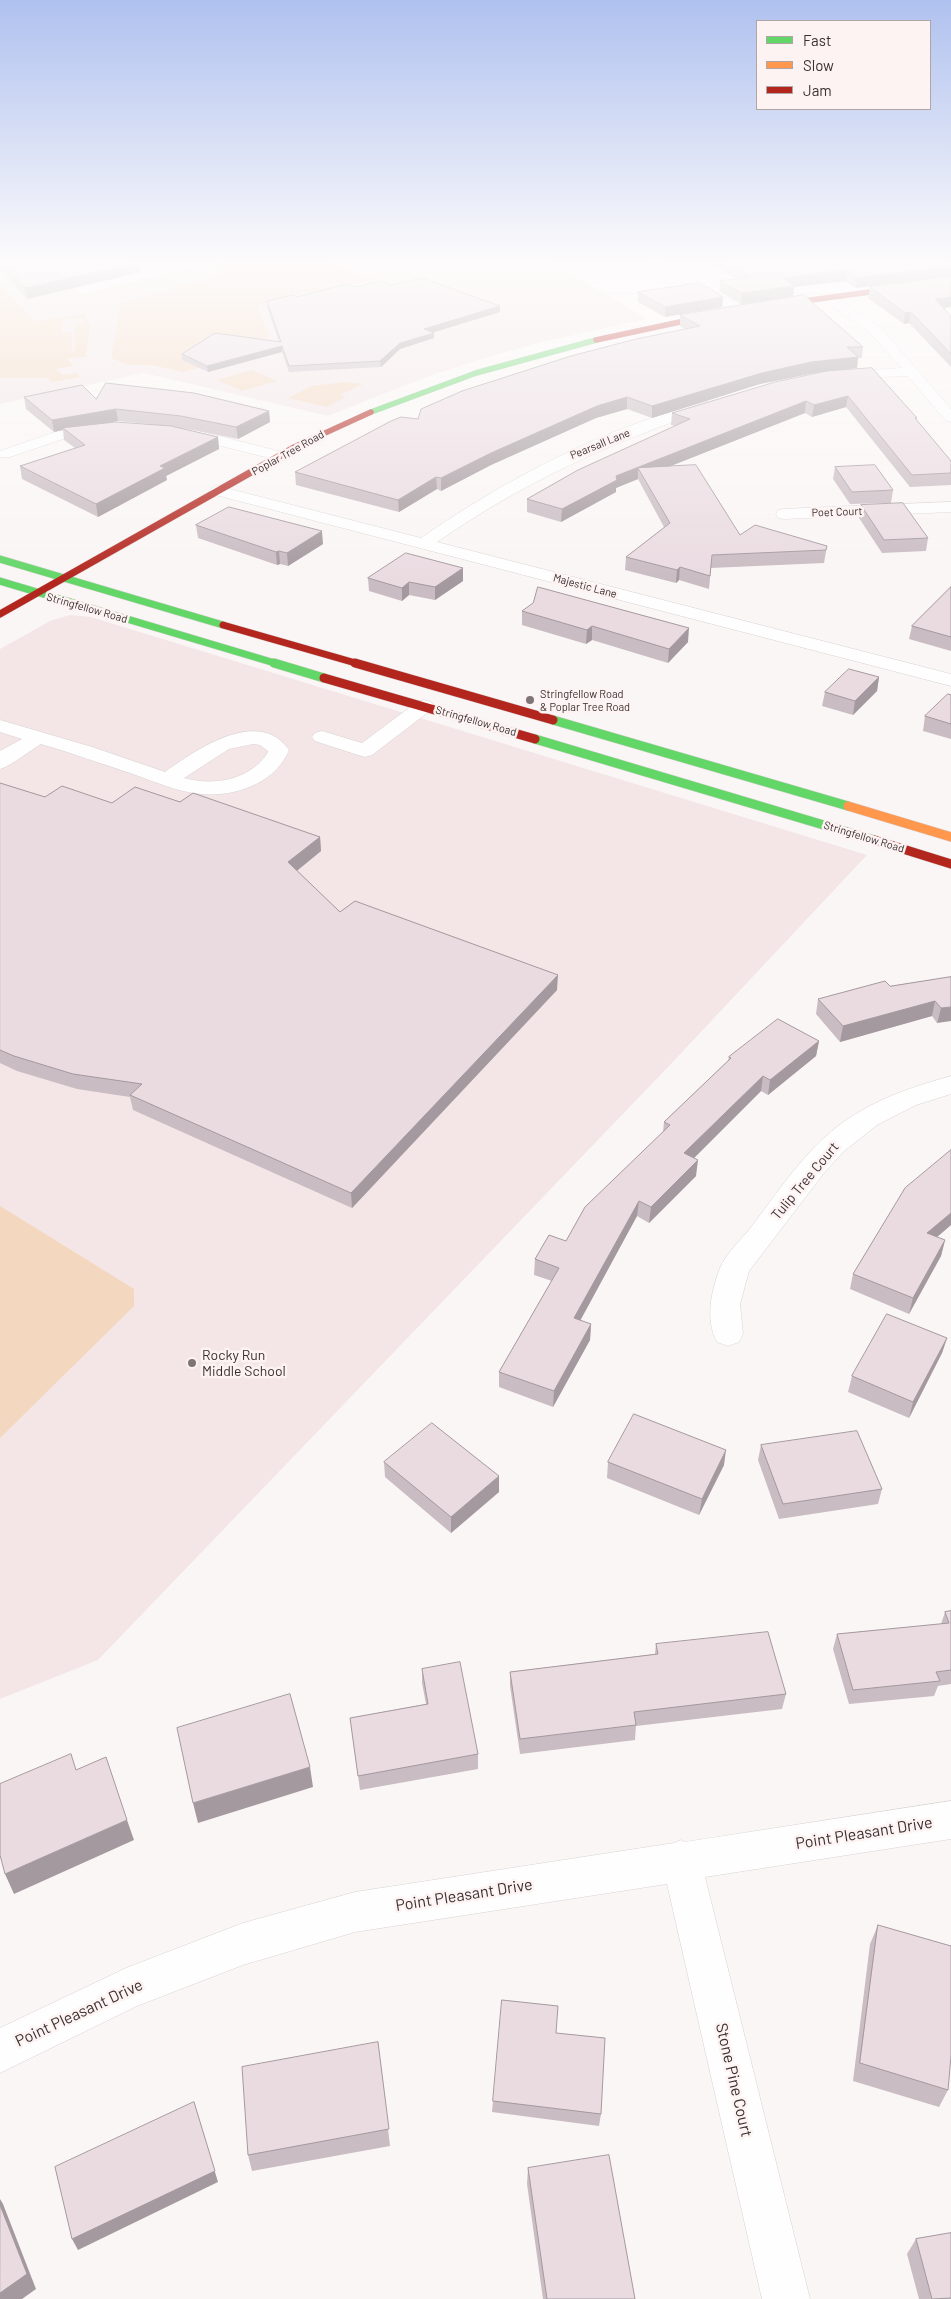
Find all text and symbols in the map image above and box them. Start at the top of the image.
legend [756,20,931,110]
text: Fast [803,31,831,49]
text: Slow [803,56,834,74]
text: Jam [803,81,832,99]
street label: Pearsall Lane [568,426,632,462]
street label: Poplar Tree Road [250,428,326,478]
street label: Poet Court [811,505,863,519]
street label: Majestic Lane [552,571,618,601]
street label: Stringfellow Road [45,590,129,626]
place label: Stringfellow Road & Poplar Tree Road [540,687,630,713]
marker: Stringfellow Road & Poplar Tree Road [524,694,536,706]
street label: Stringfellow Road [434,703,518,739]
street label: Stringfellow Road [822,818,906,856]
street label: Tulip Tree Court [768,1139,842,1223]
place label: Rocky Run Middle School [202,1347,286,1380]
marker: Rocky Run Middle School [186,1357,198,1369]
street label: Point Pleasant Drive [794,1813,934,1853]
street label: Point Pleasant Drive [394,1875,534,1915]
street label: Point Pleasant Drive [12,1975,146,2051]
street label: Stone Pine Court [712,2021,756,2139]

